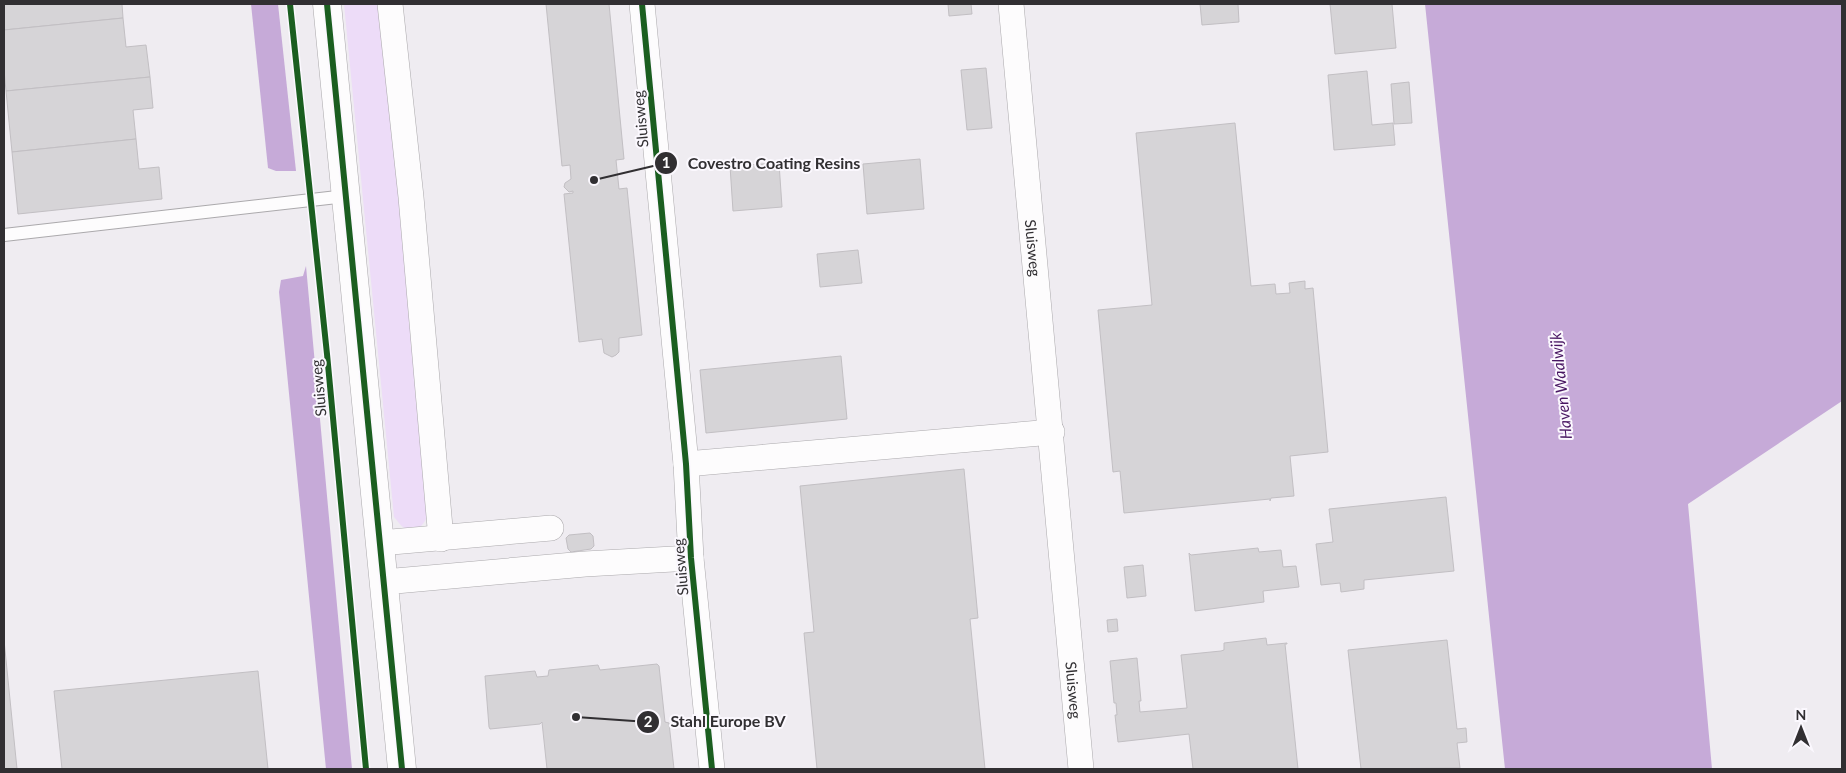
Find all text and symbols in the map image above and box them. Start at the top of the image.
street label: Sluisweg [629,89,651,148]
callout: Covestro Coating Resins [653,147,871,178]
text: 1 [662,153,670,171]
text: Covestro Coating Resins [688,153,860,172]
street label: Sluisweg [1022,219,1045,278]
water label: Haven Waalwijk [1545,331,1575,440]
street label: Sluisweg [307,358,329,417]
street label: Sluisweg [669,537,691,596]
street label: Sluisweg [1062,661,1085,720]
north arrow [1776,703,1826,753]
callout: Stahl Europe BV [636,706,796,737]
text: N [1796,706,1806,723]
text: Stahl Europe BV [670,711,786,730]
text: 2 [644,712,653,730]

